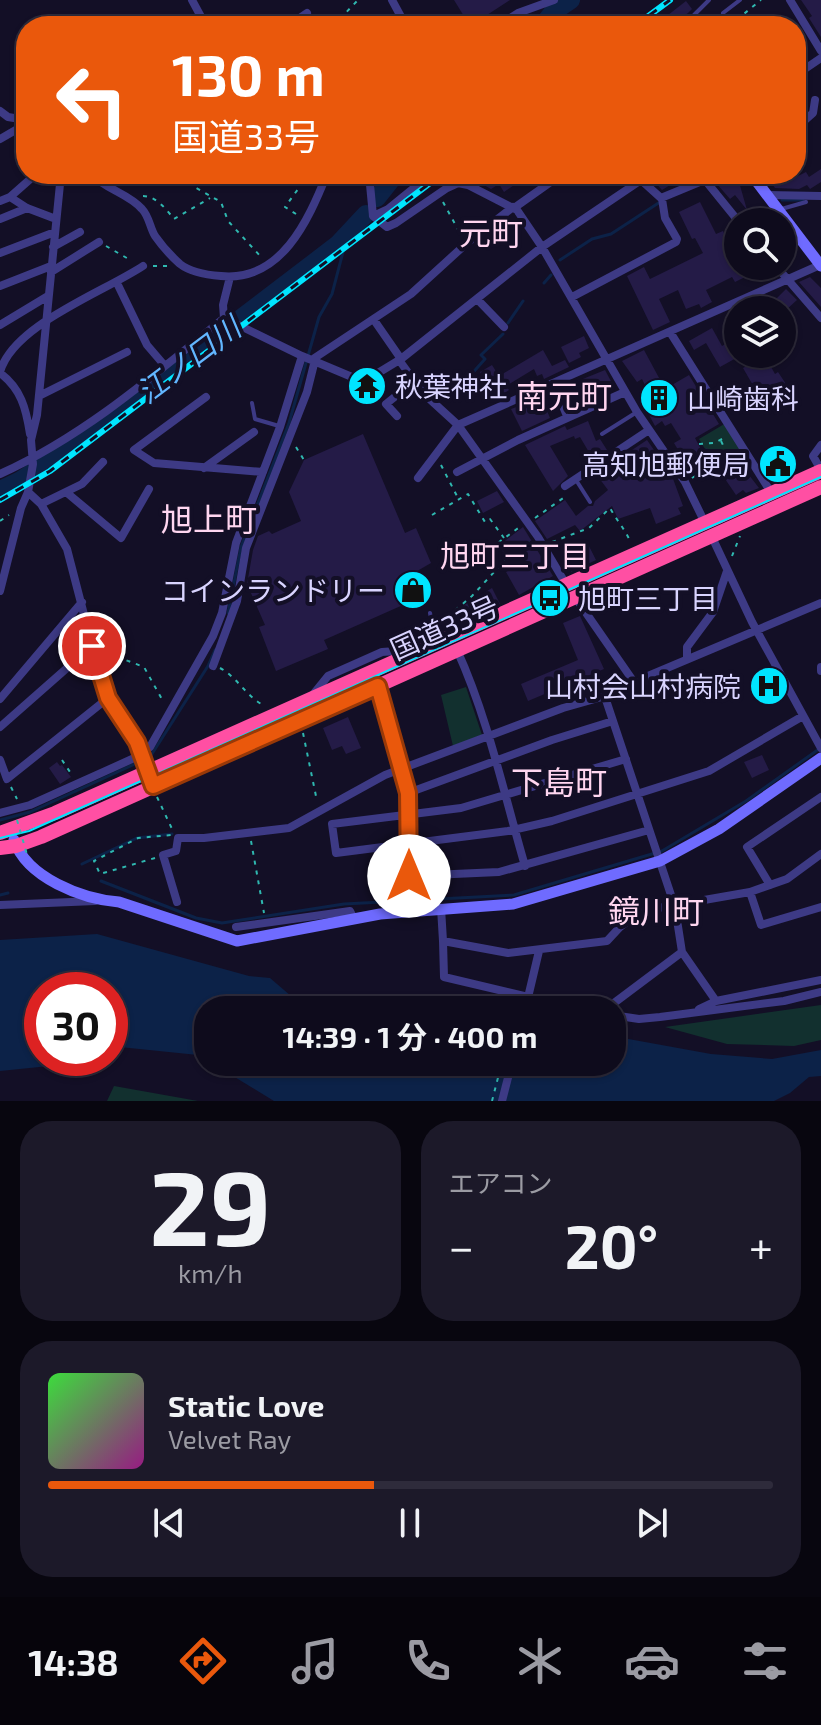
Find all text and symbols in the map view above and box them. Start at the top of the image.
text: 130 m [172,40,325,107]
icon: left [40,48,144,152]
text: 国道33号 [172,114,320,157]
map controls [724,208,796,368]
button: search [724,208,796,280]
district label: 元町 [459,213,523,251]
button: layers [724,296,796,368]
water label: 江ノ口川 [129,307,249,409]
temple icon: 秋葉神社 [346,365,388,407]
place label: 秋葉神社 [395,369,507,403]
district label: 南元町 [516,376,612,414]
building icon: 山崎歯科 [638,377,680,419]
place label: 山崎歯科 [687,381,799,415]
public building icon: 高知旭郵便局 [757,443,799,485]
place label: 高知旭郵便局 [582,447,750,481]
district label: 旭上町 [161,499,257,537]
district label: 旭町三丁目 [440,537,590,573]
shop icon: コインランドリー [392,569,434,611]
place label: コインランドリー [161,573,385,607]
bus stop icon: 旭町三丁目 [529,577,571,619]
place label: 旭町三丁目 [578,581,718,615]
street label: 国道33号 [384,588,504,666]
pin [58,612,126,680]
icon: arrive [70,624,114,668]
hospital icon: 山村会山村病院 [748,665,790,707]
place label: 山村会山村病院 [545,669,741,703]
district label: 下島町 [511,762,607,800]
position arrow [367,834,451,918]
district label: 鏡川町 [608,891,704,929]
speed limit sign: 30 [24,972,128,1076]
text: 14:39 · 1 分 · 400 m [283,1018,537,1054]
text: 29 [149,1142,271,1267]
text: エアコン [449,1167,553,1198]
text: 20° [565,1209,658,1281]
text: − [449,1219,474,1272]
text: + [749,1219,773,1272]
text: km/h [178,1257,243,1288]
text: Static Love [168,1387,324,1423]
text: Velvet Ray [168,1423,291,1454]
icon: previous [147,1501,191,1545]
icon: pause [388,1501,432,1545]
icon: next [630,1501,674,1545]
icon: directions [175,1633,231,1689]
icon: music [287,1633,343,1689]
icon: phone [400,1633,456,1689]
icon: climate [512,1633,568,1689]
icon: car [624,1633,680,1689]
icon: filters [737,1633,793,1689]
text: 14:38 [28,1640,119,1683]

